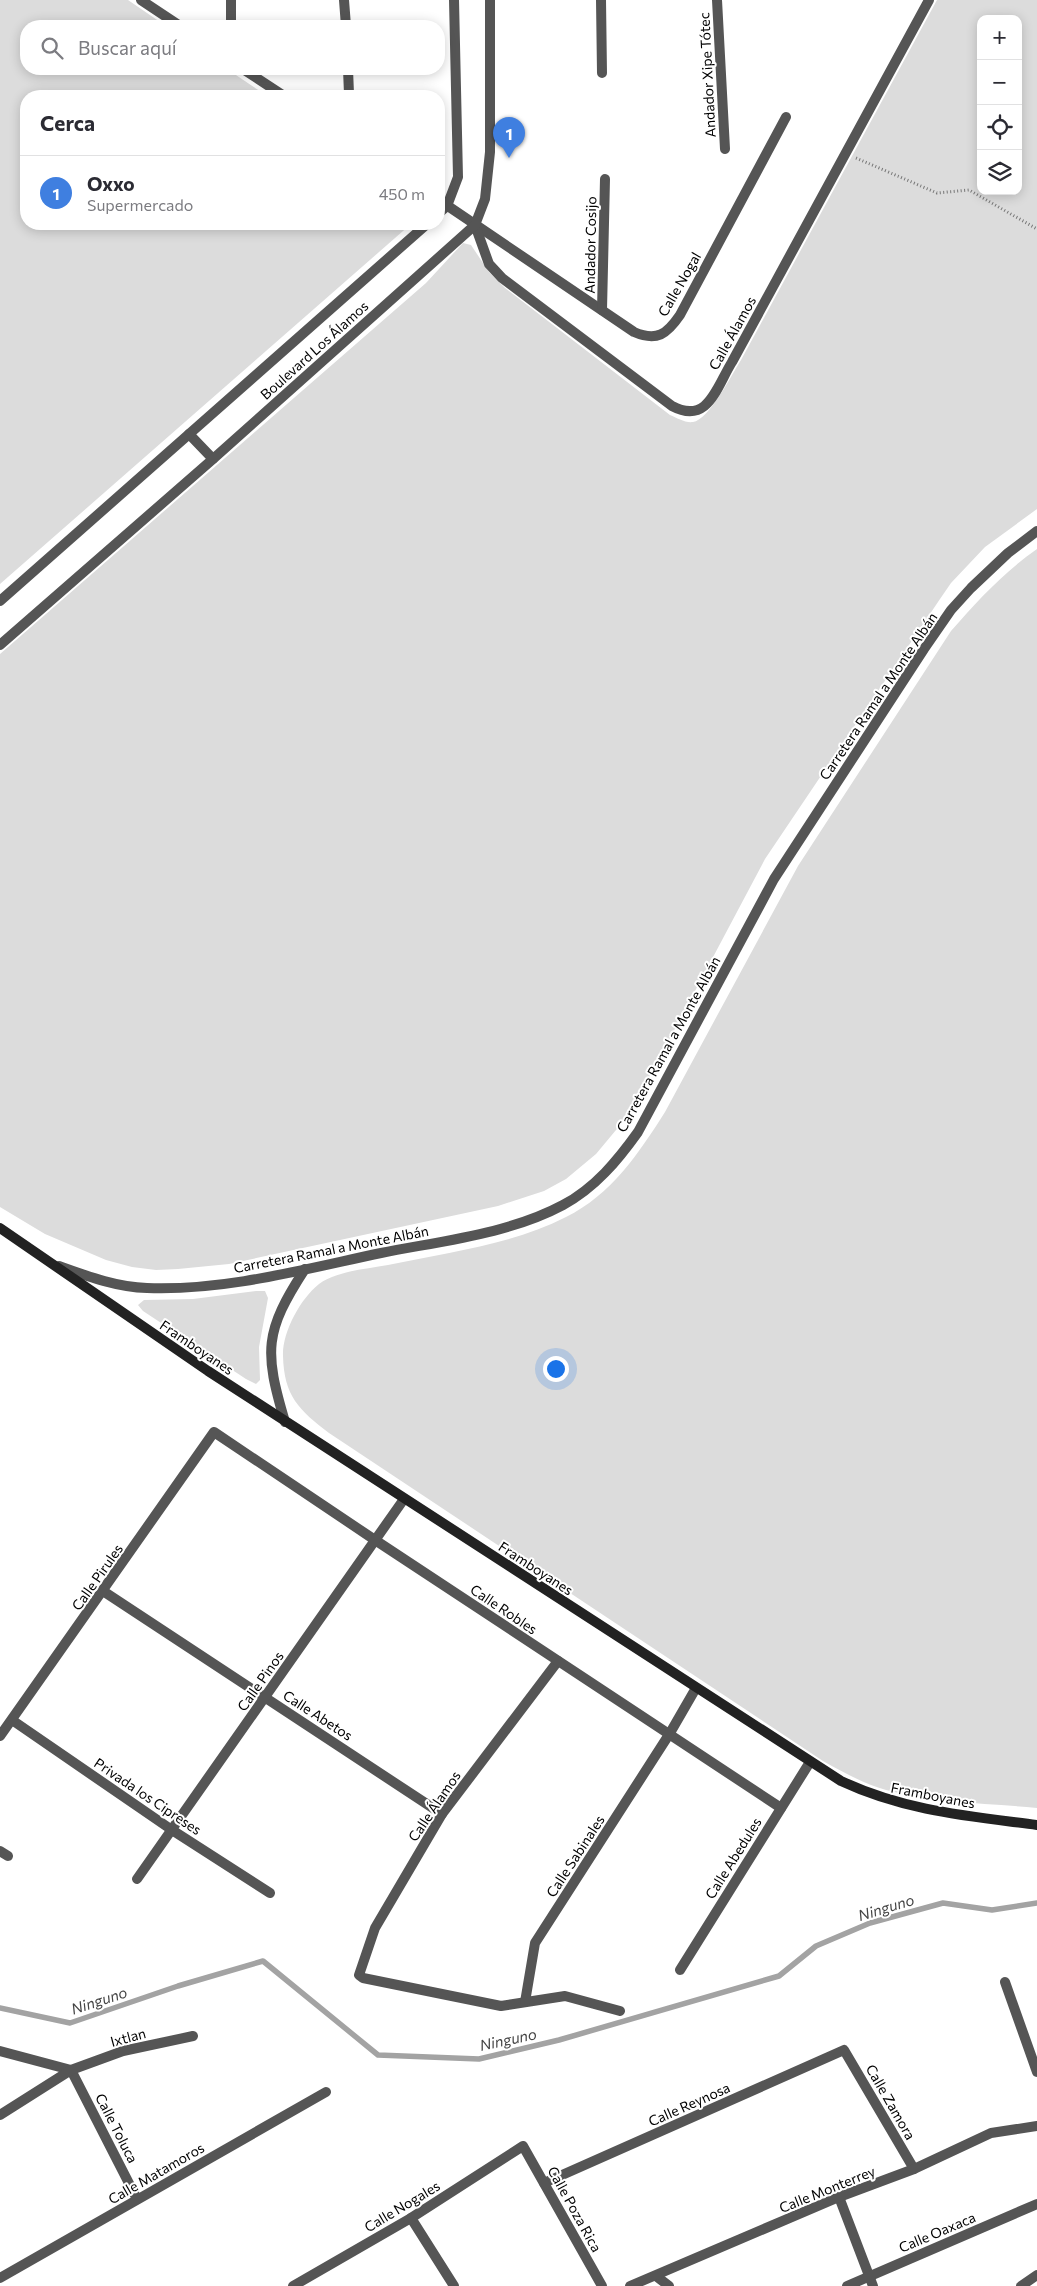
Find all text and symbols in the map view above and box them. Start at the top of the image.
street label: Andador Xipe Tótec [695,12,719,138]
map controls [977,15,1022,195]
button: + [977,15,1022,60]
search box [20,20,445,75]
icon: search [38,34,66,62]
text: Buscar aquí [78,36,177,59]
button: − [977,60,1022,105]
button: locate [977,105,1022,150]
text: Cerca [40,110,95,135]
pin: 1 [493,117,525,158]
button: layers [977,150,1022,195]
text: Oxxo [87,172,135,195]
text: 1 [52,184,60,203]
text: 450 m [379,184,425,203]
text: Supermercado [87,195,193,214]
street label: Andador Cosijo [581,196,599,294]
street label: Calle Nogal [654,249,704,319]
street label: Calle Álamos [705,293,759,373]
street label: Boulevard Los Álamos [257,297,371,403]
street label: Carretera Ramal a Monte Albán [816,609,940,783]
street label: Carretera Ramal a Monte Albán [612,953,724,1135]
street label: Carretera Ramal a Monte Albán [232,1222,430,1276]
street label: Framboyanes [157,1316,237,1378]
your location [543,1356,569,1382]
street label: Framboyanes [496,1538,576,1598]
street label: Calle Pirules [68,1541,126,1613]
street label: Calle Robles [467,1580,541,1638]
street label: Calle Pinos [233,1648,287,1714]
street label: Calle Abetos [280,1686,356,1744]
street label: Privada los Cipreses [91,1754,205,1838]
street label: Calle Álamos [404,1767,464,1845]
street label: Framboyanes [889,1779,977,1811]
street label: Calle Sabinales [542,1812,608,1900]
street label: Calle Abedules [701,1814,765,1902]
water label: Ninguno [856,1890,916,1924]
water label: Ninguno [69,1982,129,2017]
street label: Ixtlan [108,2024,148,2050]
water label: Ninguno [478,2024,538,2054]
street label: Calle Zamora [863,2061,919,2143]
street label: Calle Reynosa [646,2078,732,2130]
street label: Calle Toluca [92,2090,142,2166]
street label: Calle Matamoros [105,2139,207,2207]
street label: Calle Monterrey [776,2162,878,2216]
street label: Calle Poza Rica [544,2163,606,2255]
street label: Calle Nogales [361,2177,443,2235]
street label: Calle Oaxaca [896,2208,978,2256]

